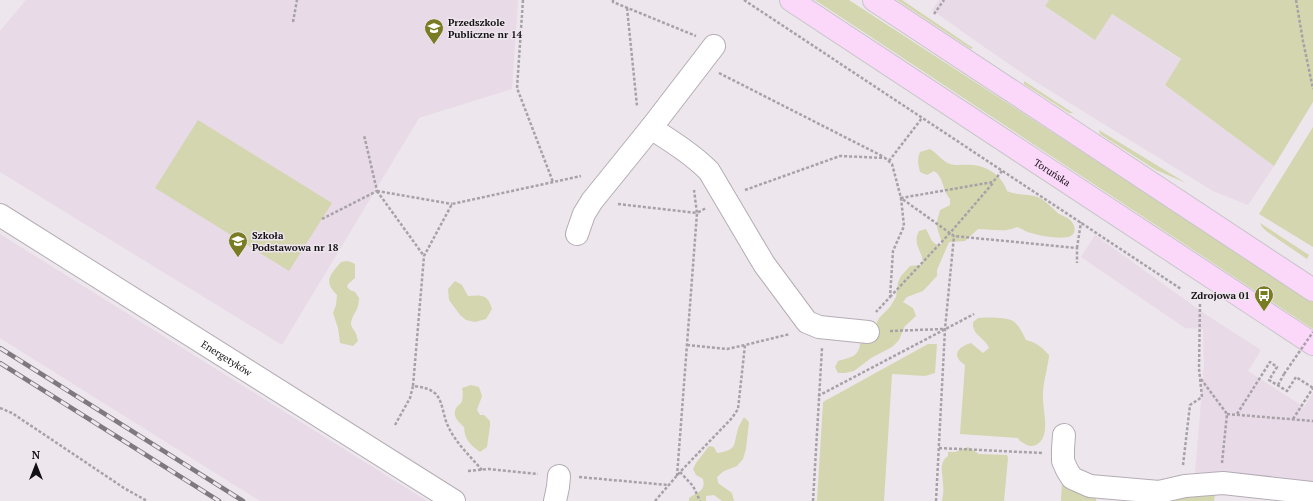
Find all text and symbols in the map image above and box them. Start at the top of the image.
place label: Przedszkole Publiczne nr 14 [448,16,523,41]
school or university icon: Przedszkole Publiczne nr 14 [423,17,445,45]
street label: Toruńska [1031,156,1073,189]
place label: Szkoła Podstawowa nr 18 [252,229,339,254]
school or university icon: Szkoła Podstawowa nr 18 [227,230,249,258]
bus stop icon: Zdrojowa 01 [1253,284,1275,312]
place label: Zdrojowa 01 [1191,289,1250,302]
street label: Energetyków [199,337,255,379]
north arrow [16,445,56,485]
text: N [32,448,41,462]

